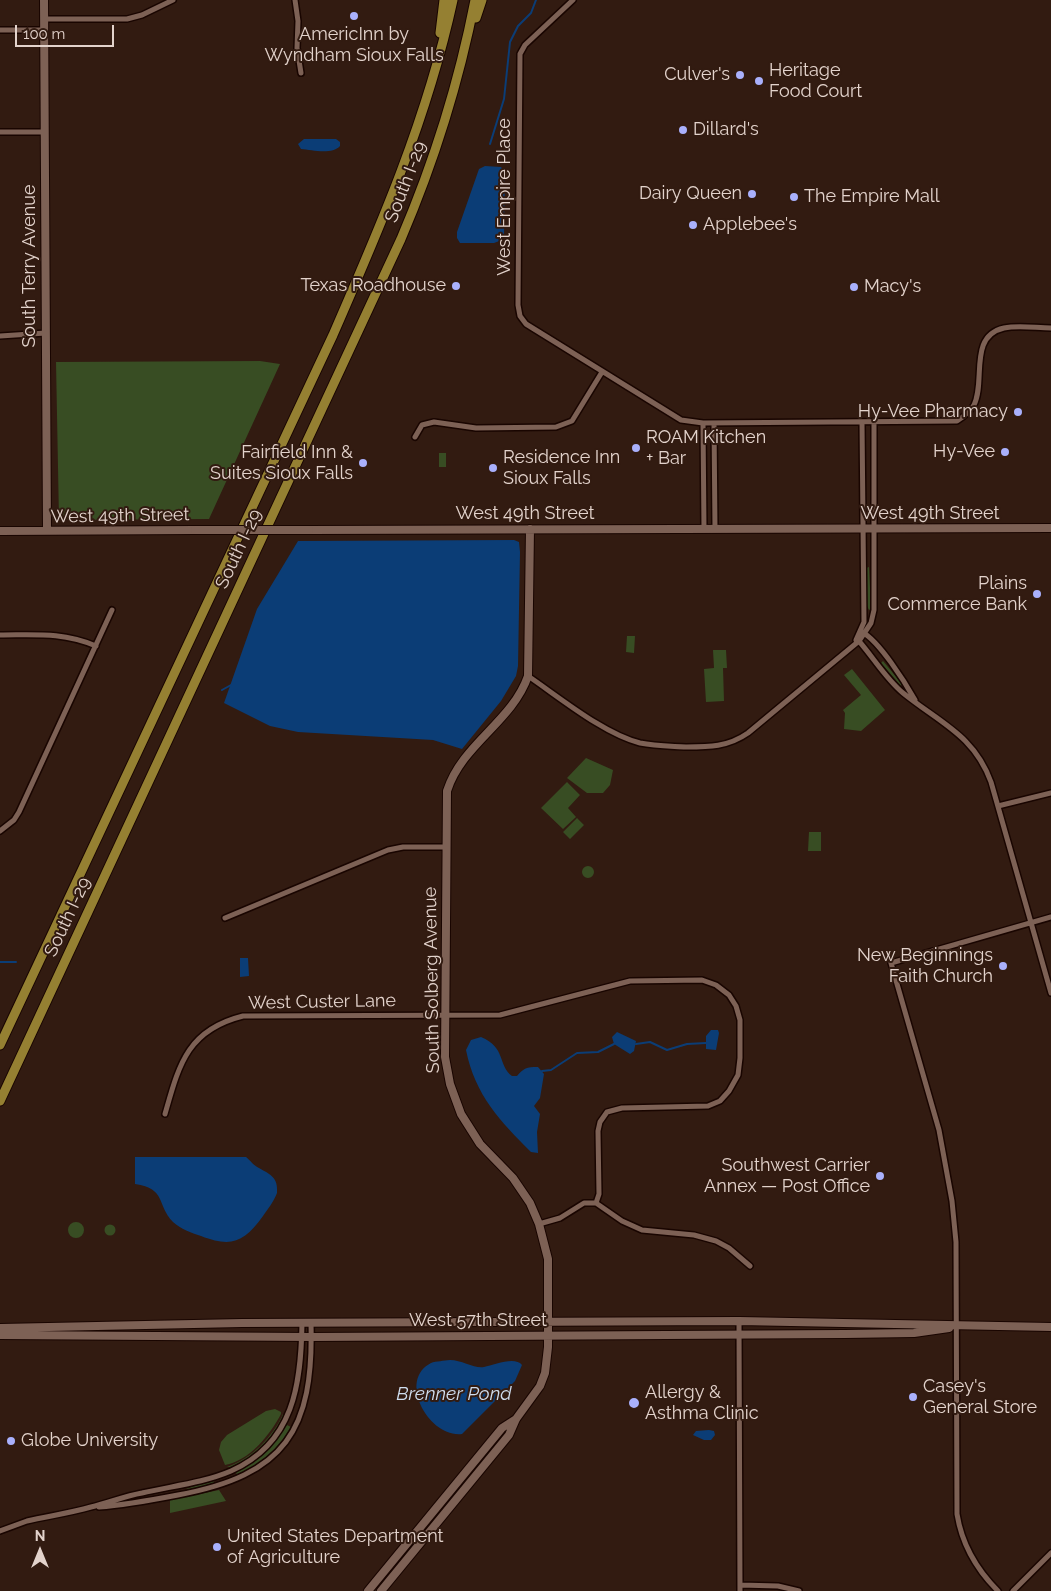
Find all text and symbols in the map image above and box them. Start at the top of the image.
marker: AmericInn by Wyndham Sioux Falls [348,10,360,22]
scale bar [18,15,116,47]
place label: AmericInn by Wyndham Sioux Falls [264,24,444,66]
text: 100 m [23,25,65,43]
place label: Heritage Food Court [769,60,862,102]
place label: Culver's [664,64,730,86]
marker: Culver's [734,69,746,81]
marker: Heritage Food Court [753,75,765,87]
street label: West Empire Place [494,118,516,276]
place label: Dillard's [693,119,759,141]
marker: Dillard's [677,124,689,136]
street label: South I-29 [381,138,431,226]
place label: Dairy Queen [639,183,742,205]
street label: South Terry Avenue [19,184,41,348]
place label: The Empire Mall [804,186,940,208]
marker: Dairy Queen [746,188,758,200]
marker: The Empire Mall [788,191,800,203]
place label: Applebee's [703,214,797,236]
marker: Applebee's [687,219,699,231]
place label: Texas Roadhouse [300,275,446,297]
place label: Macy's [864,276,921,298]
marker: Texas Roadhouse [450,280,462,292]
marker: Macy's [848,281,860,293]
place label: Hy-Vee Pharmacy [858,401,1008,423]
marker: Hy-Vee Pharmacy [1012,406,1024,418]
place label: ROAM Kitchen + Bar [646,427,766,469]
place label: Hy-Vee [933,441,995,463]
place label: Fairfield Inn & Suites Sioux Falls [210,442,353,484]
marker: ROAM Kitchen + Bar [630,442,642,454]
marker: Hy-Vee [999,446,1011,458]
place label: Residence Inn Sioux Falls [503,447,620,489]
marker: Fairfield Inn & Suites Sioux Falls [357,457,369,469]
marker: Residence Inn Sioux Falls [487,462,499,474]
street label: West 49th Street [456,503,594,525]
street label: West 49th Street [861,503,999,525]
street label: West 49th Street [50,504,190,528]
street label: South I-29 [211,506,267,592]
place label: Plains Commerce Bank [887,573,1027,616]
marker: Plains Commerce Bank [1031,588,1043,600]
street label: South I-29 [40,874,96,960]
street label: South Solberg Avenue [420,887,444,1073]
place label: New Beginnings Faith Church [857,945,993,988]
marker: New Beginnings Faith Church [997,960,1009,972]
street label: West Custer Lane [248,990,396,1014]
place label: Southwest Carrier Annex — Post Office [704,1155,870,1198]
marker: Southwest Carrier Annex — Post Office [874,1170,886,1182]
street label: West 57th Street [409,1310,547,1332]
place label: Casey's General Store [923,1376,1037,1418]
place label: Allergy & Asthma Clinic [645,1382,759,1425]
water label: Brenner Pond [396,1383,512,1405]
marker: Casey's General Store [907,1391,919,1403]
marker: Allergy & Asthma Clinic [627,1396,641,1410]
place label: Globe University [21,1430,158,1452]
marker: Globe University [5,1435,17,1447]
north arrow [15,1526,65,1576]
place label: United States Department of Agriculture [227,1526,444,1568]
text: N [35,1528,45,1544]
marker: United States Department of Agriculture [211,1541,223,1553]

